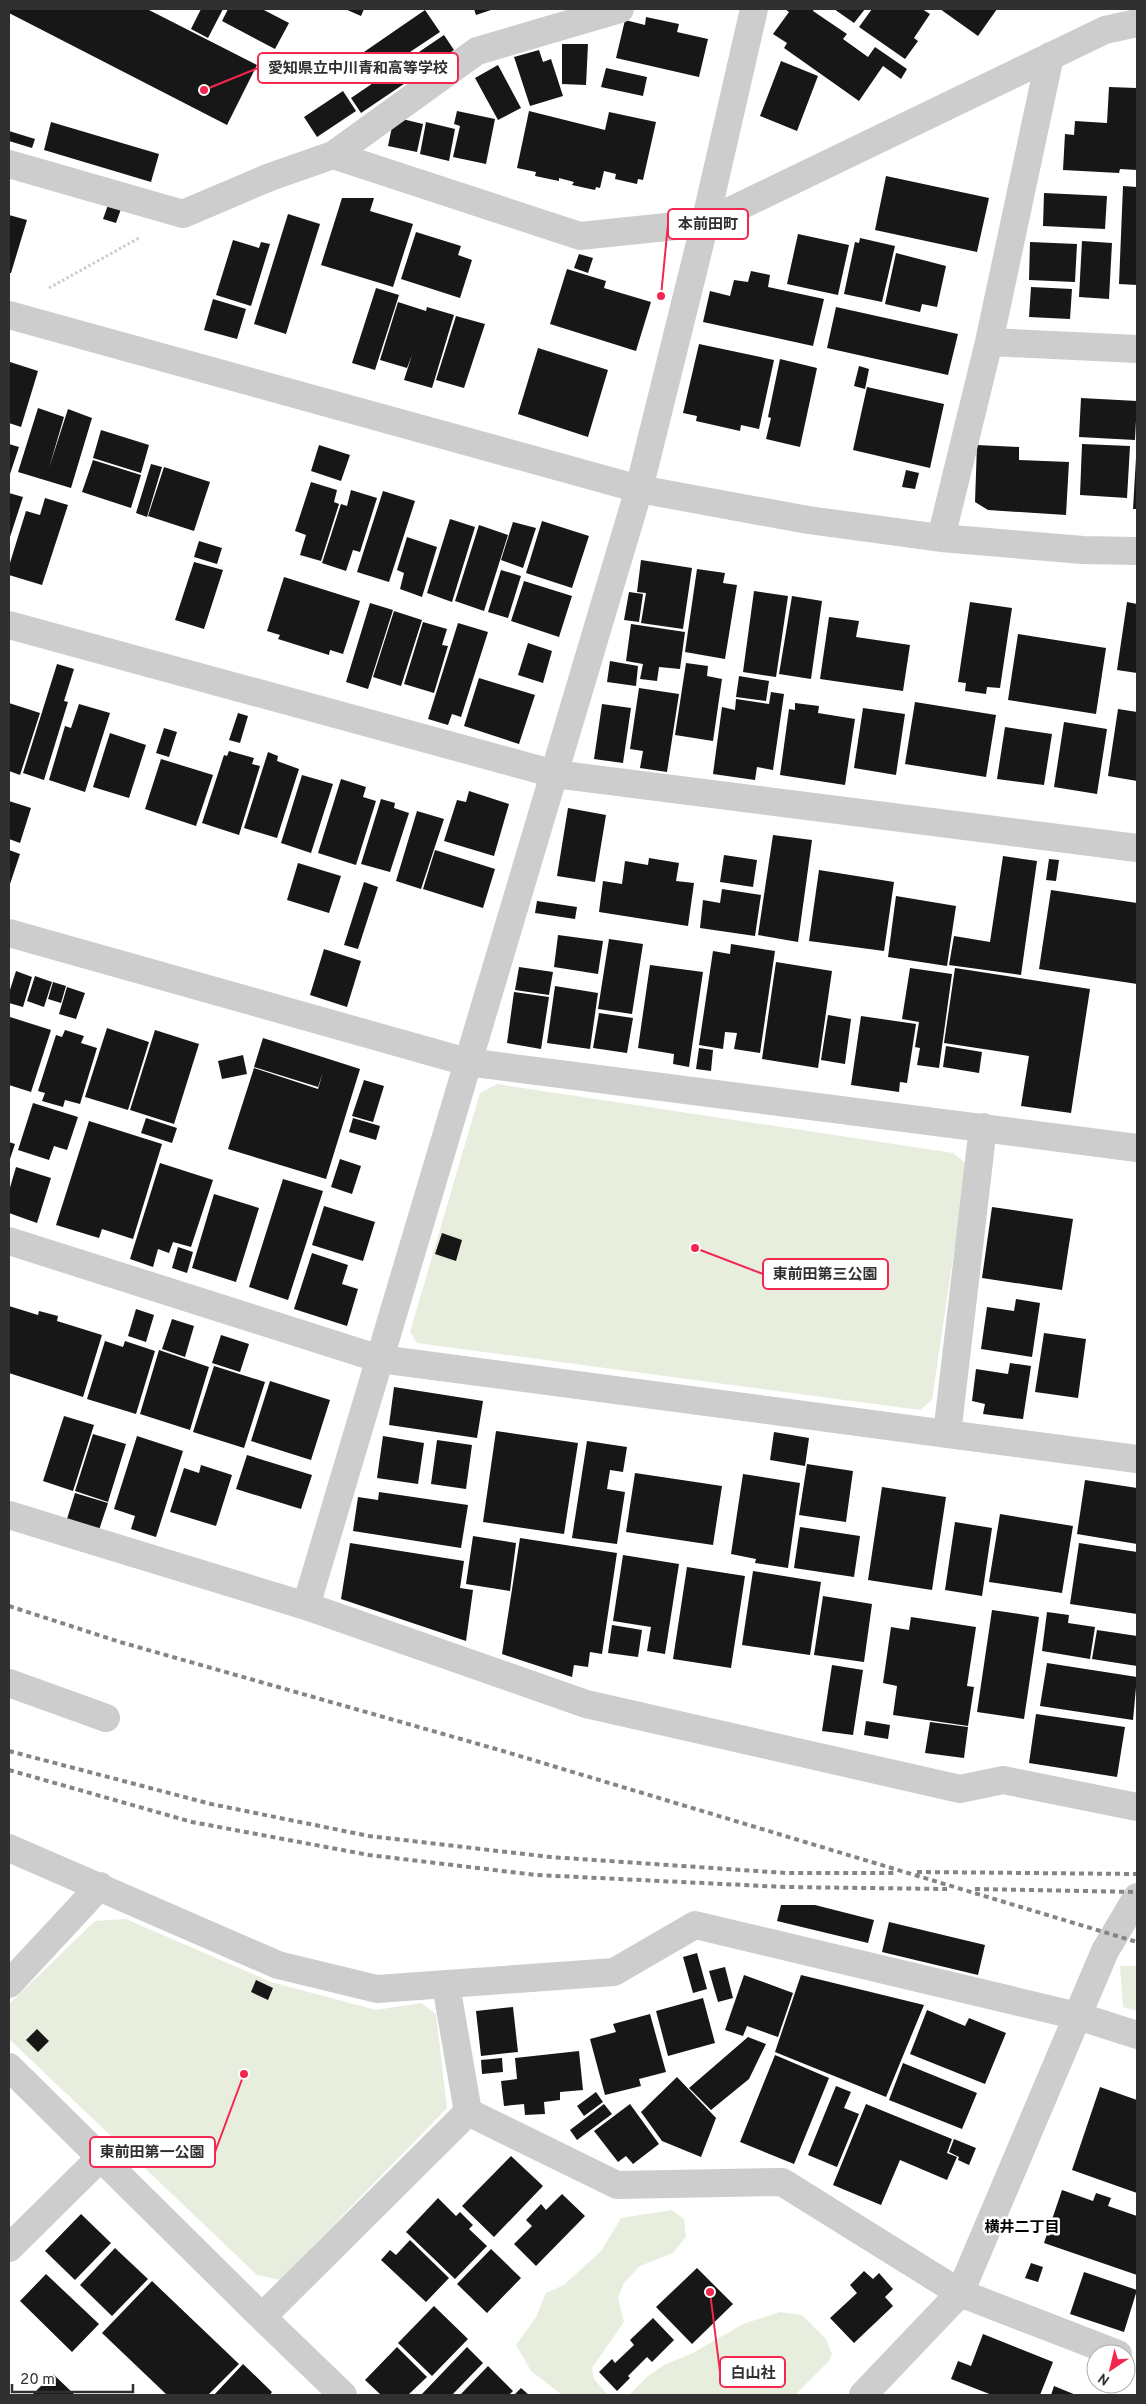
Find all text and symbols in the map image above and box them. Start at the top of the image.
callout: 愛知県立中川青和高等学校 [258,53,458,83]
text: 愛知県立中川青和高等学校 [268,60,448,79]
callout: 本前田町 [668,209,748,239]
text: 本前田町 [678,215,738,235]
callout: 東前田第三公園 [763,1259,888,1289]
text: 東前田第三公園 [772,1265,878,1285]
callout: 東前田第一公園 [90,2137,215,2167]
text: 東前田第一公園 [99,2143,205,2163]
district label: 横井二丁目 [984,2218,1060,2238]
north arrow [1086,2344,1136,2394]
callout: 白山社 [720,2357,785,2387]
scale bar [12,2362,134,2394]
text: 白山社 [730,2364,776,2384]
text: N [1095,2369,1113,2388]
text: 20 m [20,2371,55,2390]

